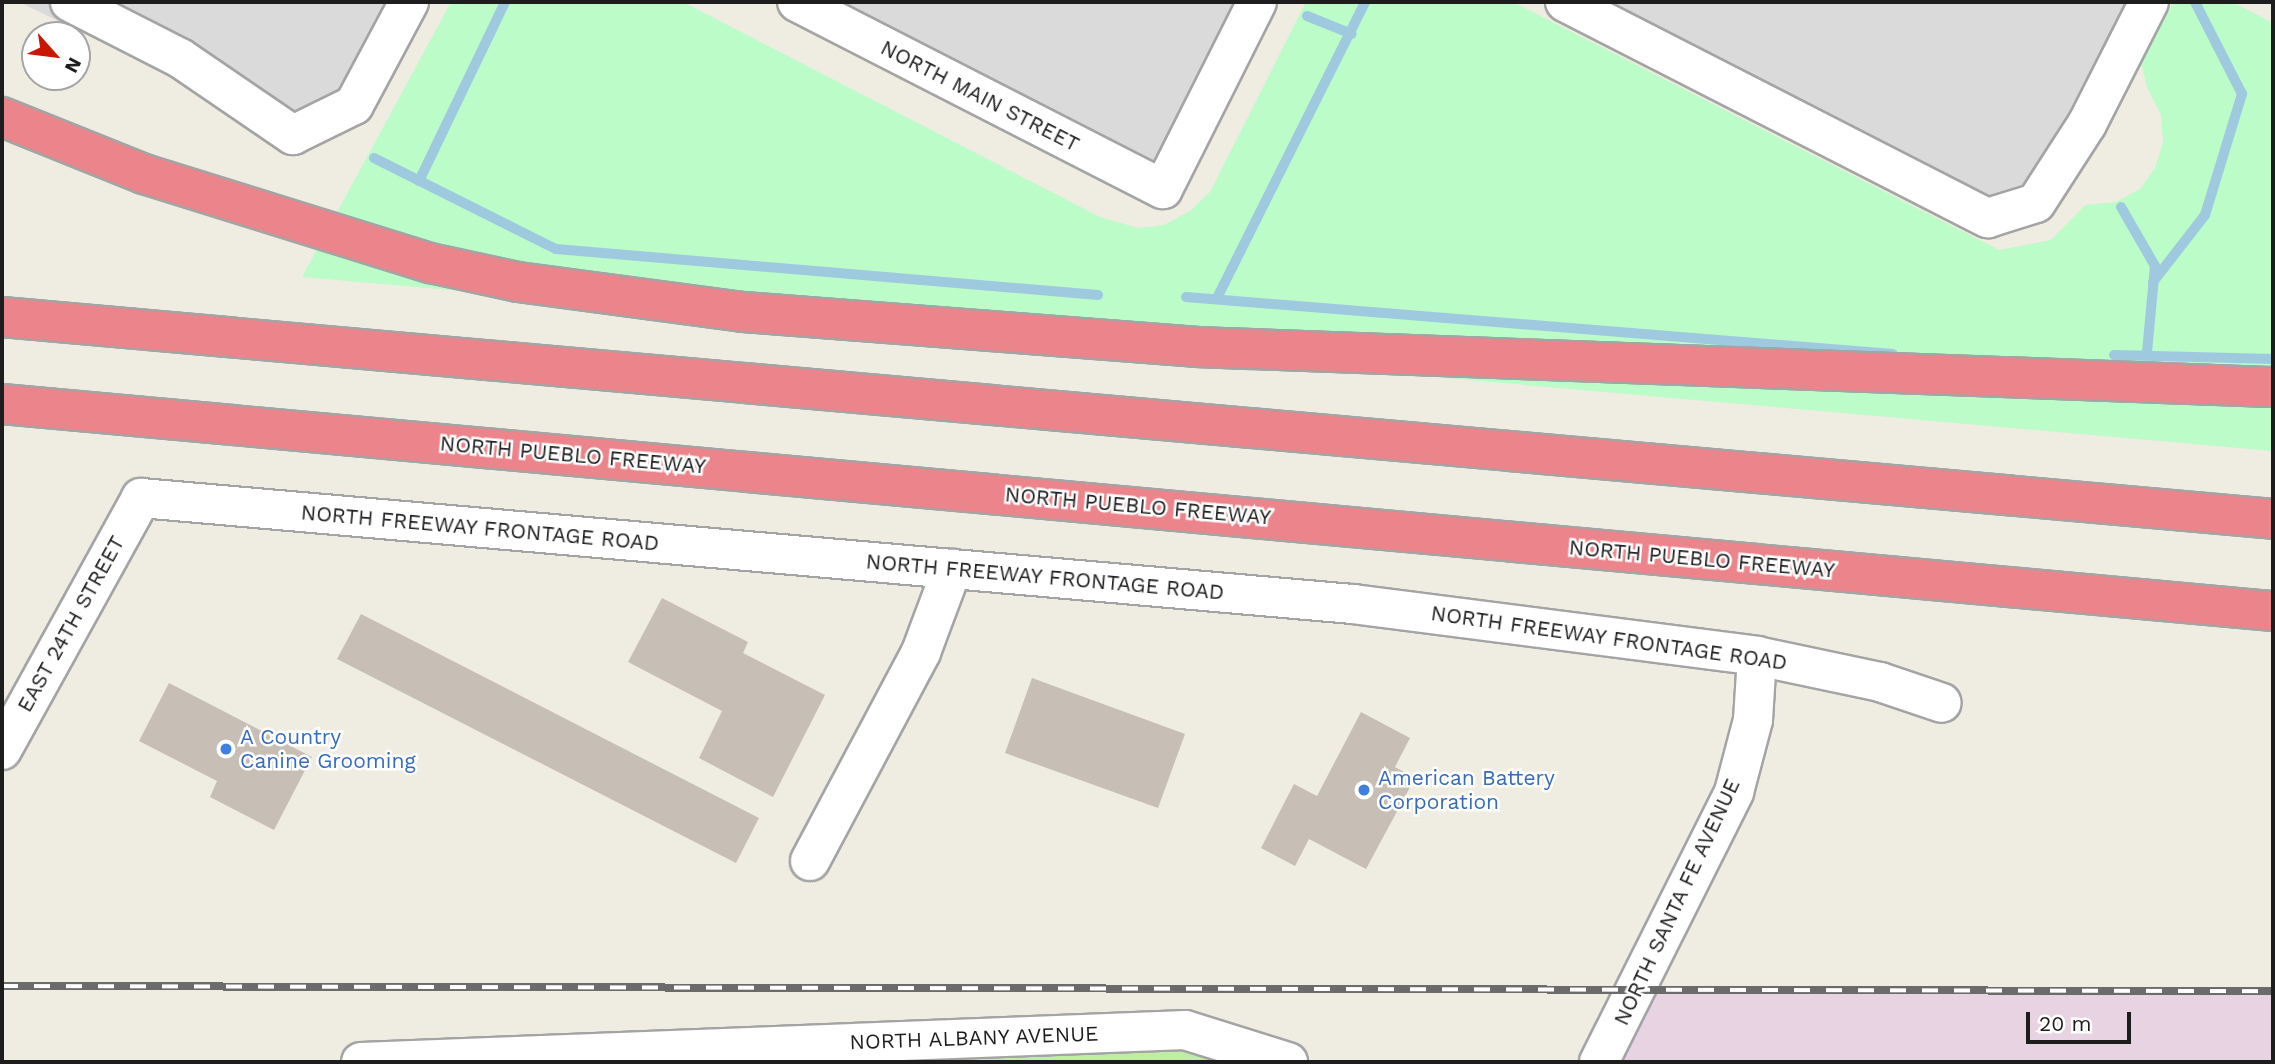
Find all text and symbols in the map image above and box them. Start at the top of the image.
north arrow [21,21,91,91]
street label: NORTH MAIN STREET [877,35,1083,157]
text: N [60,54,87,77]
street label: NORTH PUEBLO FREEWAY [439,431,707,479]
street label: NORTH PUEBLO FREEWAY [1004,482,1272,530]
street label: NORTH FREEWAY FRONTAGE ROAD [299,500,661,556]
street label: EAST 24TH STREET [12,531,130,717]
street label: NORTH PUEBLO FREEWAY [1568,535,1836,583]
street label: NORTH FREEWAY FRONTAGE ROAD [864,549,1226,605]
street label: NORTH FREEWAY FRONTAGE ROAD [1429,600,1789,676]
place label: A Country Canine Grooming [240,724,416,774]
marker: A Country Canine Grooming [218,741,234,757]
place label: American Battery Corporation [1378,765,1555,815]
street label: NORTH SANTA FE AVENUE [1608,774,1746,1030]
marker: American Battery Corporation [1356,782,1372,798]
scale bar [2030,998,2135,1042]
text: 20 m [2039,1011,2091,1036]
street label: NORTH ALBANY AVENUE [848,1021,1100,1055]

